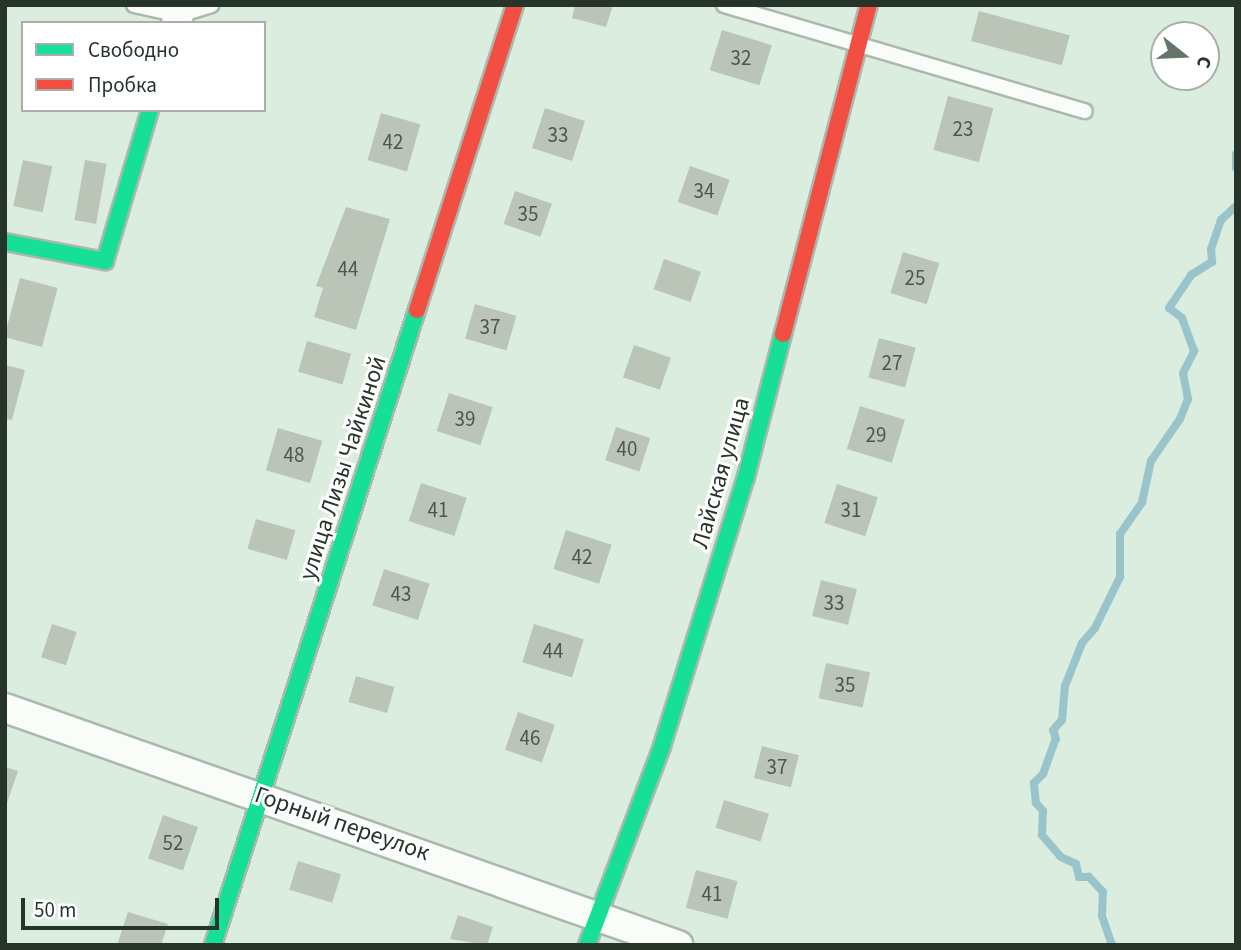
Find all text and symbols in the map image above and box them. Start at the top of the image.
legend [21,21,266,112]
north arrow [1150,21,1220,91]
text: Свободно [88,35,179,65]
house number: 32 [731,45,751,71]
text: С [1189,53,1218,71]
text: Пробка [88,70,157,100]
house number: 23 [953,116,973,142]
house number: 33 [548,122,568,148]
house number: 42 [383,129,403,155]
house number: 34 [694,178,714,204]
house number: 35 [518,201,538,227]
house number: 44 [338,256,358,282]
house number: 25 [905,265,925,291]
house number: 37 [480,314,500,340]
house number: 27 [882,350,902,376]
street label: улица Лизы Чайкиной [293,352,393,584]
street label: Лайская улица [686,394,756,552]
house number: 39 [455,406,475,432]
house number: 29 [866,422,886,448]
house number: 40 [617,436,637,462]
house number: 48 [284,442,304,468]
house number: 41 [428,497,448,523]
house number: 31 [841,497,861,523]
house number: 42 [572,544,592,570]
house number: 43 [391,581,411,607]
house number: 33 [824,590,844,616]
house number: 44 [543,638,563,664]
house number: 35 [835,672,855,698]
house number: 46 [520,725,540,751]
house number: 37 [767,754,787,780]
street label: Горный переулок [251,781,433,867]
house number: 52 [163,830,183,856]
house number: 41 [702,881,722,907]
scale bar [24,884,222,928]
text: 50 m [34,895,76,925]

